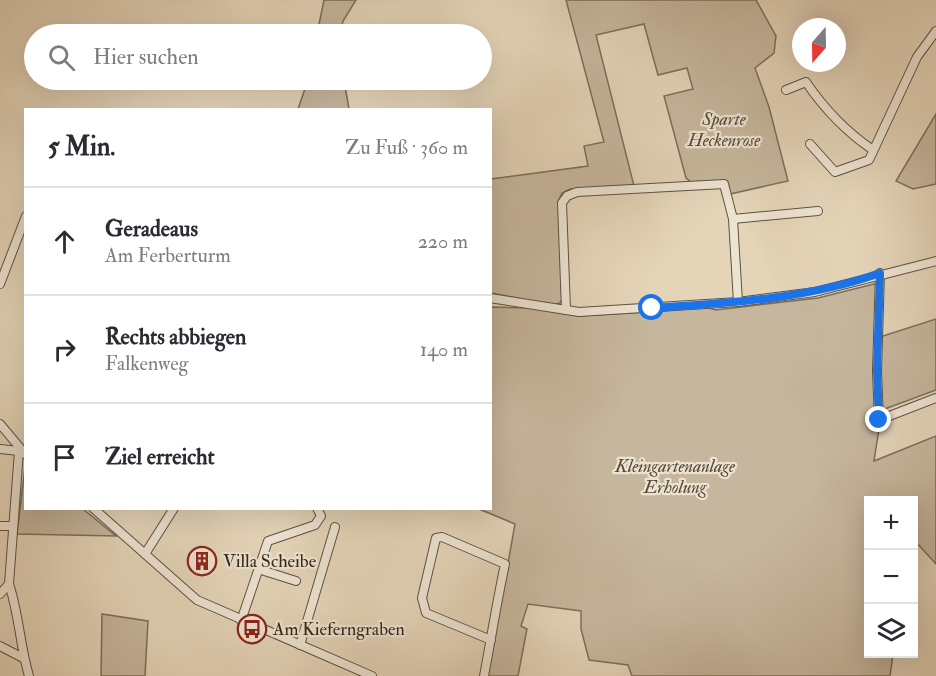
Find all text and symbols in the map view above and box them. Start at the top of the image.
north arrow [792,18,846,72]
search box [24,24,492,90]
icon: search [45,41,78,74]
text: Hier suchen [93,43,199,71]
park label: Sparte Heckenrose [687,108,761,152]
text: 5 Min. [48,131,115,163]
text: Zu Fuß · 360 m [345,135,468,160]
text: Geradeaus [105,215,198,243]
icon: ahead [48,225,81,258]
text: 220 m [418,229,468,254]
text: Am Ferberturm [105,243,231,268]
route start [638,294,664,320]
text: Rechts abbiegen [105,323,246,351]
icon: right [48,333,81,366]
text: 140 m [420,337,468,362]
text: Falkenweg [105,351,188,376]
route end [865,406,891,432]
icon: arrive [48,441,81,474]
text: Ziel erreicht [105,443,215,471]
park label: Kleingartenanlage Erholung [614,455,736,499]
map controls [864,496,918,658]
button: + [864,496,918,550]
building icon: Villa Scheibe [186,545,218,577]
place label: Villa Scheibe [223,550,317,573]
button: − [864,550,918,604]
button: layers [864,604,918,658]
bus stop icon: Am Kieferngraben [236,613,268,645]
place label: Am Kieferngraben [272,618,405,641]

